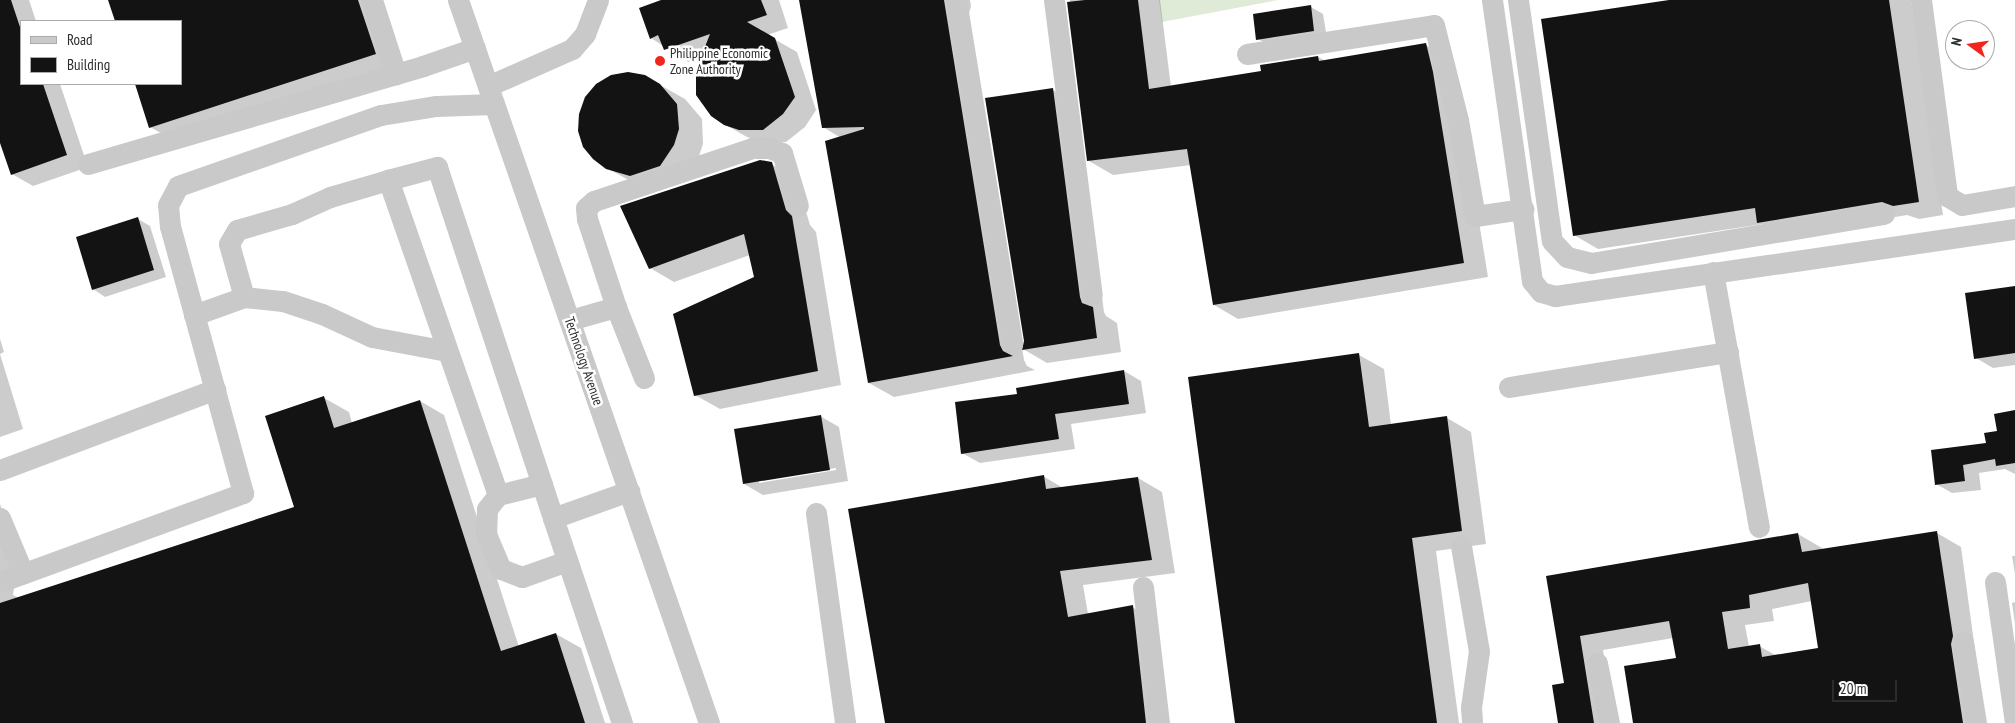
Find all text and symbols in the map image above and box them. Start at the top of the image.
legend [20,20,182,85]
north arrow [1945,20,1995,70]
text: Road [67,30,93,49]
text: N [1947,36,1966,47]
place label: Philippine Economic Zone Authority [670,45,768,78]
text: Building [67,55,110,74]
marker: Philippine Economic Zone Authority [654,55,666,67]
street label: Technology Avenue [561,314,607,408]
scale bar [1835,670,1900,702]
text: 20 m [1840,679,1866,698]

